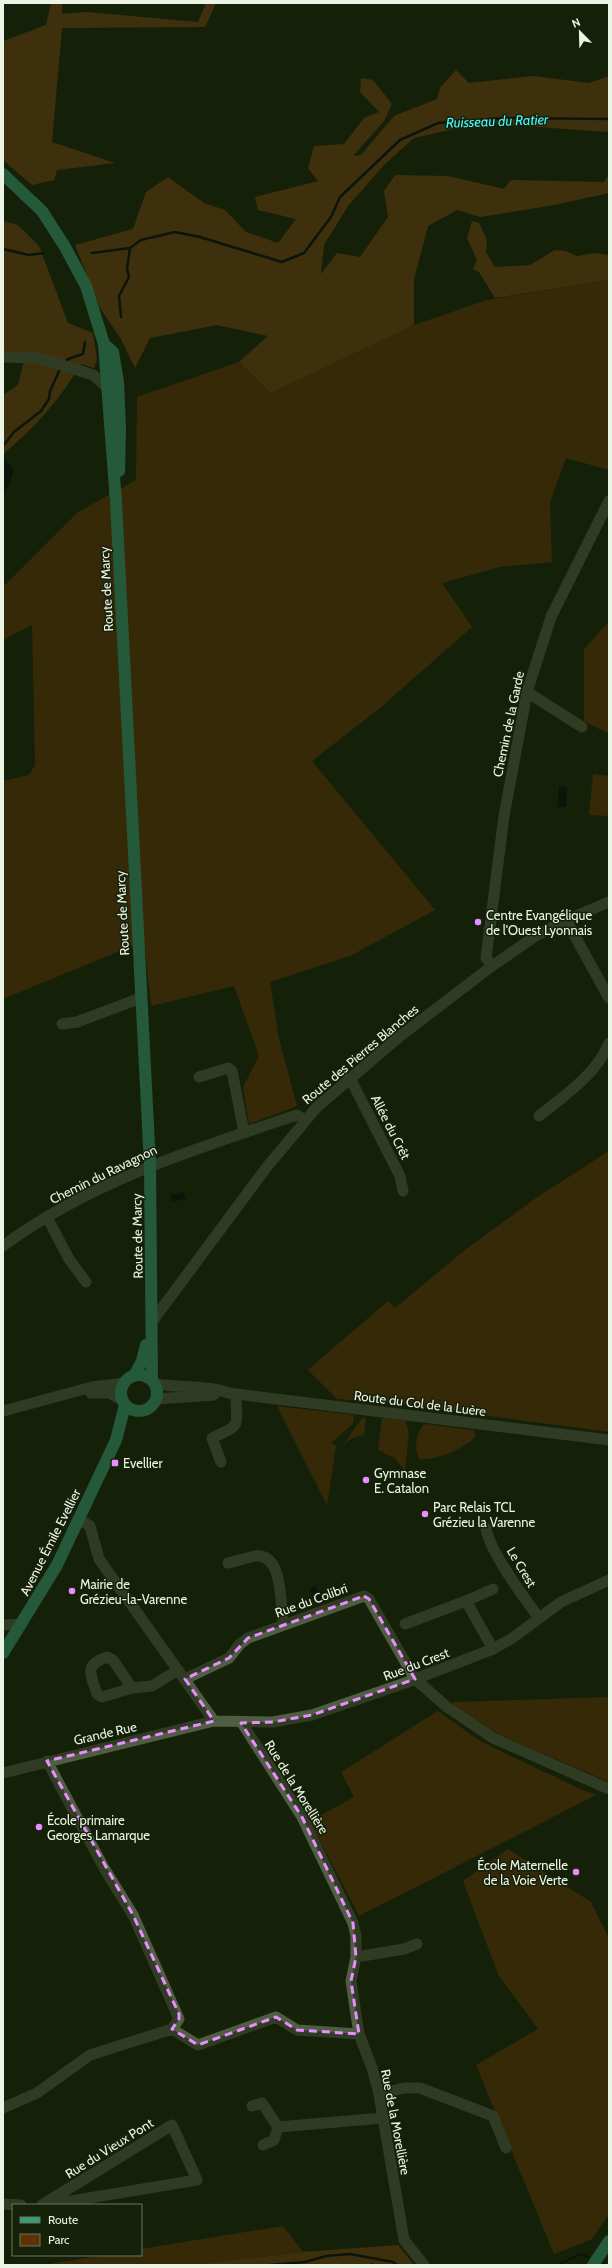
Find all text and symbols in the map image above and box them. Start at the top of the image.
north arrow [560,12,600,52]
text: N [570,15,582,31]
water label: Ruisseau du Ratier [445,110,549,132]
street label: Route de Marcy [96,546,116,632]
street label: Chemin de la Garde [489,669,527,778]
street label: Route de Marcy [112,870,132,956]
place label: Centre Evangélique de l'Ouest Lyonnais [486,907,593,938]
marker: Centre Evangélique de l'Ouest Lyonnais [473,917,483,927]
street label: Route des Pierres Blanches [299,1000,422,1107]
street label: Allée du Crêt [368,1092,414,1162]
street label: Chemin du Ravagnon [47,1141,159,1207]
street label: Route de Marcy [128,1193,146,1279]
street label: Route du Col de la Luère [353,1387,487,1419]
place label: Evellier [123,1455,163,1471]
marker: Evellier [110,1458,120,1468]
place label: Gymnase E. Catalon [374,1465,429,1496]
marker: Gymnase E. Catalon [361,1475,371,1485]
street label: Avenue Émile Evellier [15,1485,84,1598]
place label: Parc Relais TCL Grézieu la Varenne [433,1499,536,1530]
marker: Parc Relais TCL Grézieu la Varenne [420,1509,430,1519]
street label: Le Crest [504,1544,541,1591]
place label: Mairie de Grézieu-la-Varenne [80,1576,187,1607]
street label: Rue du Colibri [273,1579,349,1621]
marker: Mairie de Grézieu-la-Varenne [67,1586,77,1596]
street label: Rue du Crest [381,1644,452,1684]
street label: Grande Rue [72,1718,138,1748]
street label: Rue de la Morellière [262,1737,332,1837]
place label: École primaire Georges Lamarque [47,1811,150,1843]
marker: École primaire Georges Lamarque [34,1822,44,1832]
place label: École Maternelle de la Voie Verte [477,1856,568,1888]
marker: École Maternelle de la Voie Verte [571,1867,581,1877]
street label: Rue de la Morellière [378,2068,414,2177]
street label: Rue du Vieux Pont [62,2114,157,2181]
legend [12,2204,142,2256]
text: Route [48,2212,78,2227]
text: Parc [48,2232,70,2247]

